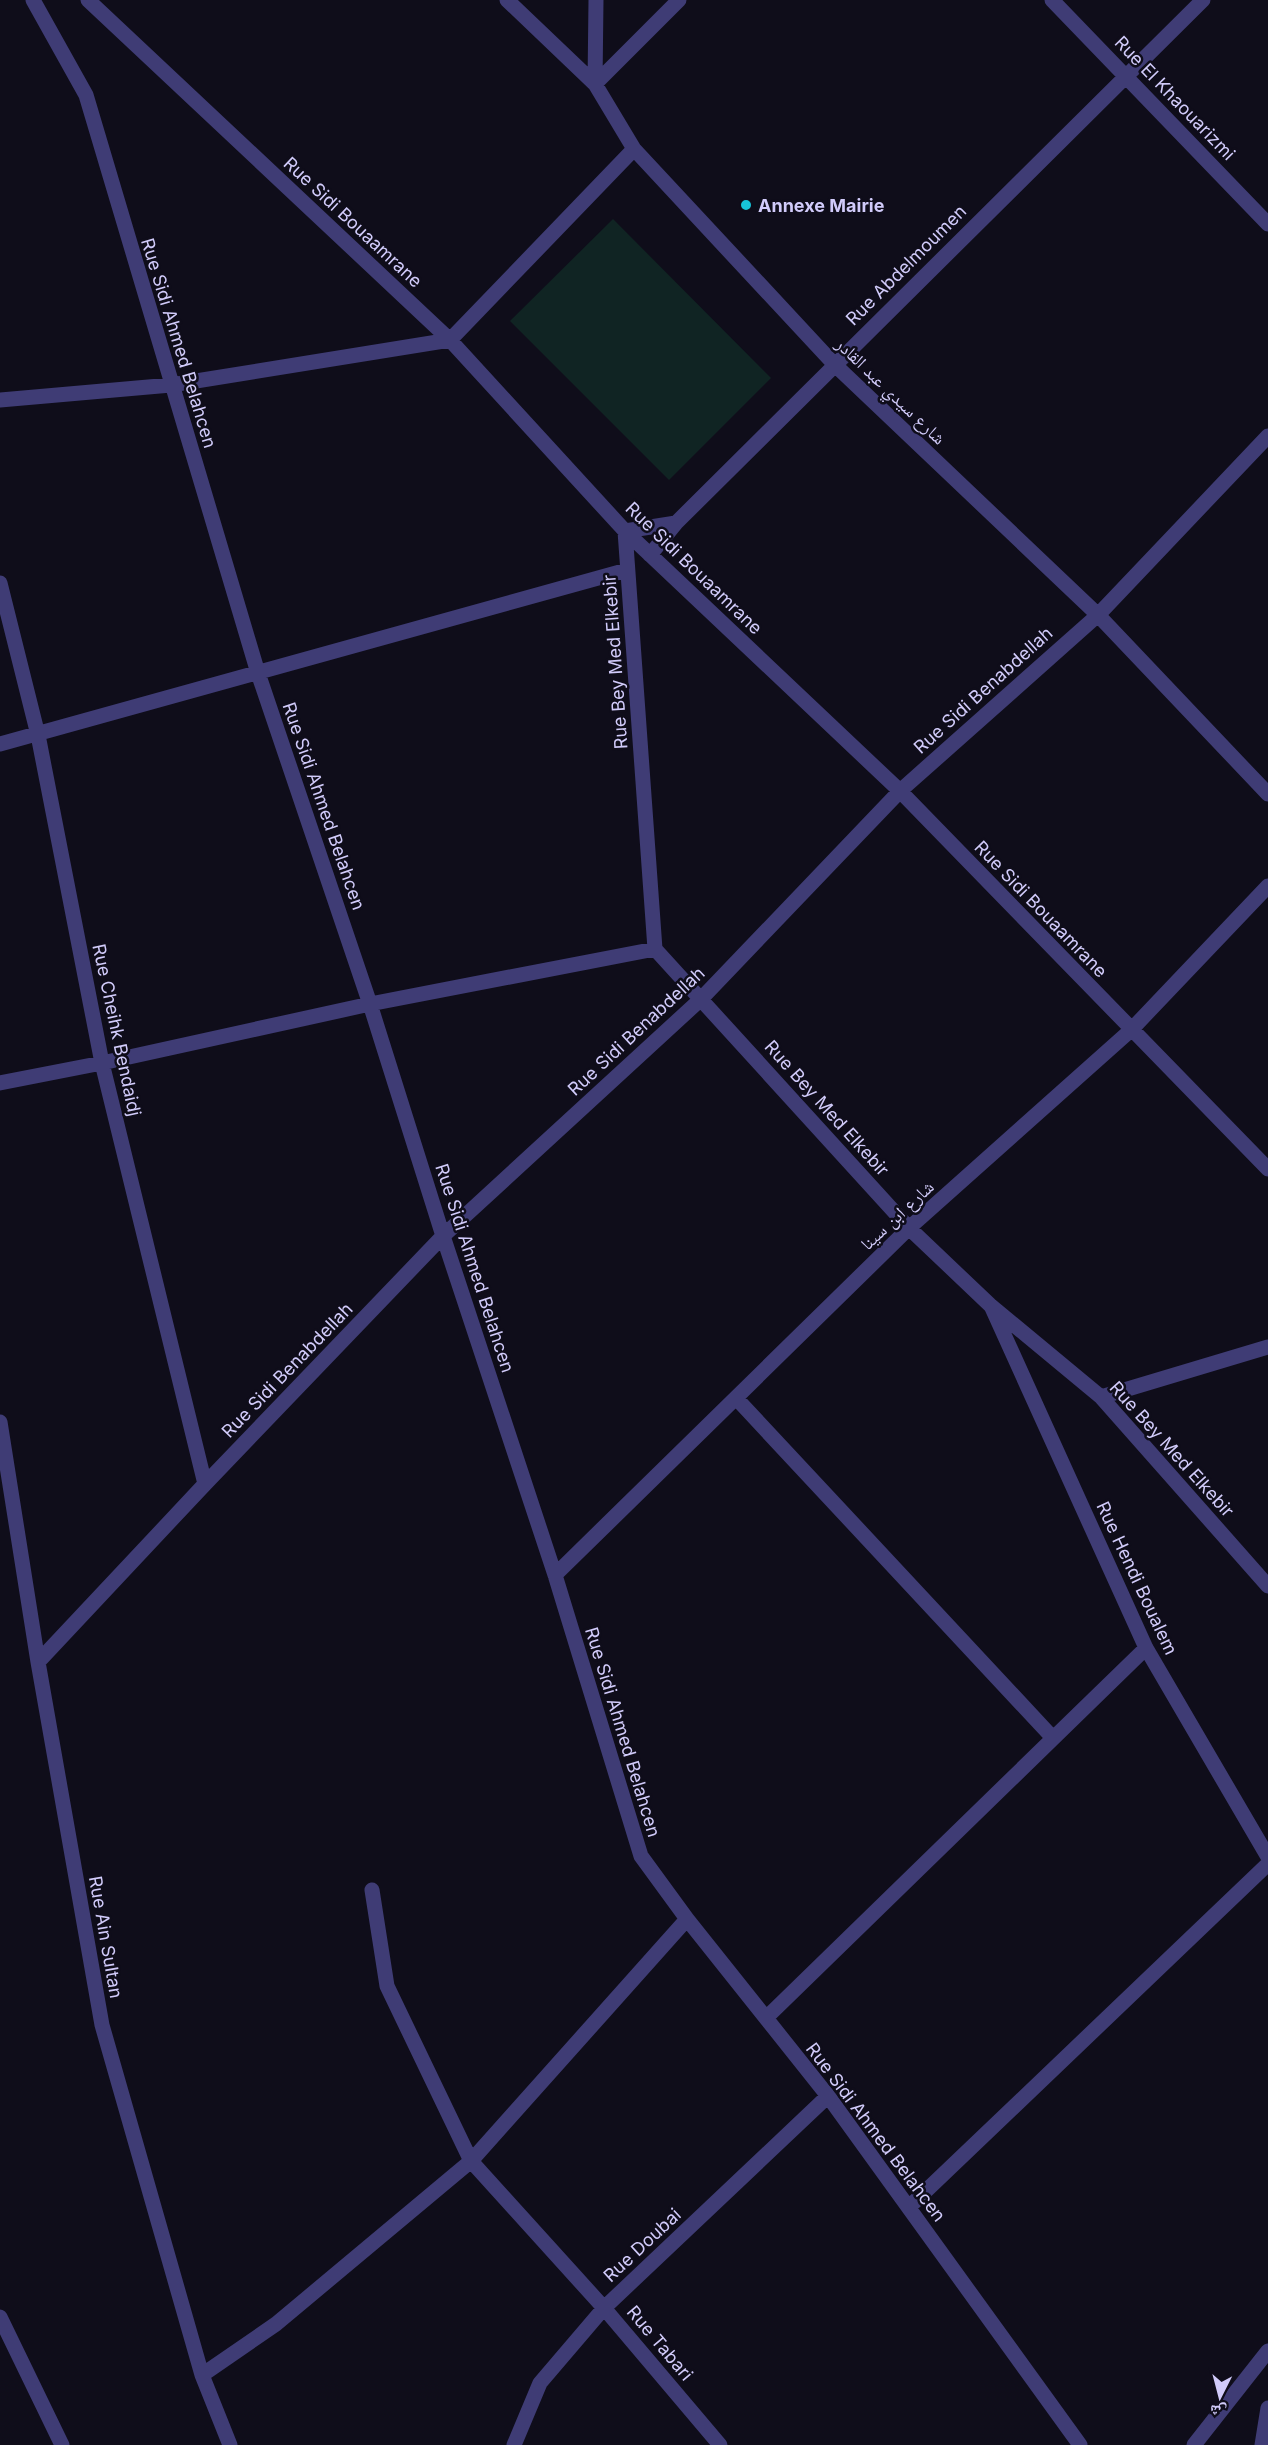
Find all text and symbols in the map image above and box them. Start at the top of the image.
street label: Rue El Khaouarizmi [1111,32,1239,164]
street label: Rue Sidi Bouaamrane [280,152,426,292]
place label: Annexe Mairie [758,195,885,216]
marker: Annexe Mairie [739,198,753,212]
street label: Rue Abdelmoumen [842,201,970,329]
street label: Rue Sidi Ahmed Belahcen [137,236,221,450]
street label: شارع سيدي عبد القادر [828,333,950,452]
street label: Rue Sidi Bouaamrane [621,497,767,639]
street label: Rue Bey Med Elkebir [598,574,632,750]
street label: Rue Sidi Benabdellah [909,622,1057,758]
street label: Rue Sidi Ahmed Belahcen [279,699,369,913]
street label: Rue Sidi Bouaamrane [970,836,1112,982]
street label: Rue Cheihk Bendaidj [88,942,146,1118]
street label: Rue Sidi Benabdellah [563,962,709,1100]
street label: Rue Bey Med Elkebir [761,1036,894,1180]
street label: Rue Sidi Ahmed Belahcen [431,1161,519,1375]
street label: شارع ابن سينا [856,1176,939,1255]
street label: Rue Sidi Benabdellah [217,1298,357,1442]
street label: Rue Bey Med Elkebir [1106,1377,1239,1521]
street label: Rue Hendi Boualem [1092,1498,1182,1658]
street label: Rue Sidi Ahmed Belahcen [581,1625,665,1839]
street label: Rue Ain Sultan [85,1874,127,2000]
street label: Rue Sidi Ahmed Belahcen [802,2038,950,2226]
street label: Rue Doubai [599,2204,685,2286]
street label: Rue Tabari [623,2301,697,2385]
north arrow [1190,2367,1250,2427]
text: ش [1209,2401,1228,2423]

